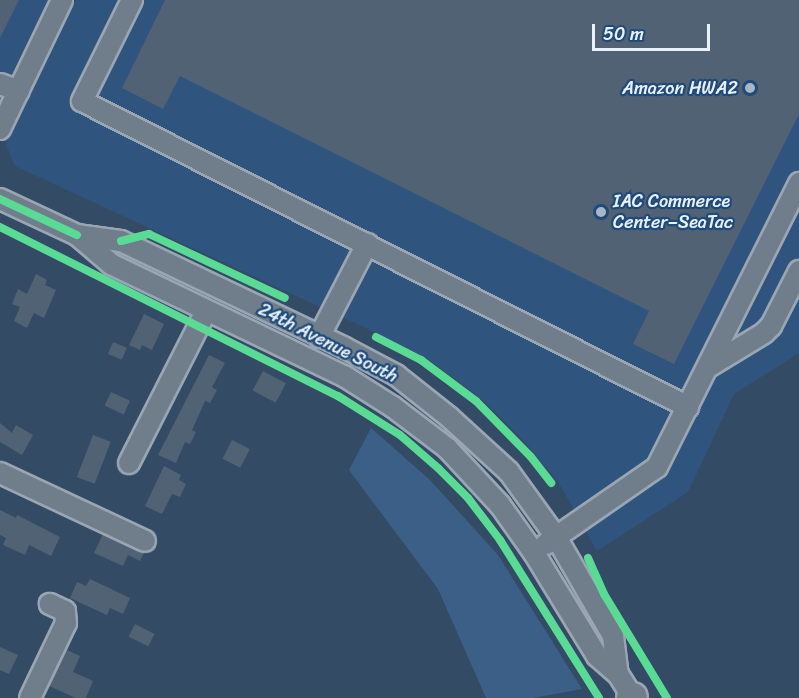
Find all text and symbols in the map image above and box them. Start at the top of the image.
scale bar [595,12,714,50]
text: 50 m [603,18,644,50]
place label: Amazon HWA2 [622,77,738,99]
marker: Amazon HWA2 [743,81,757,95]
place label: IAC Commerce Center–SeaTac [613,191,733,234]
marker: IAC Commerce Center–SeaTac [594,205,608,219]
street label: 24th Avenue South [255,299,401,387]

